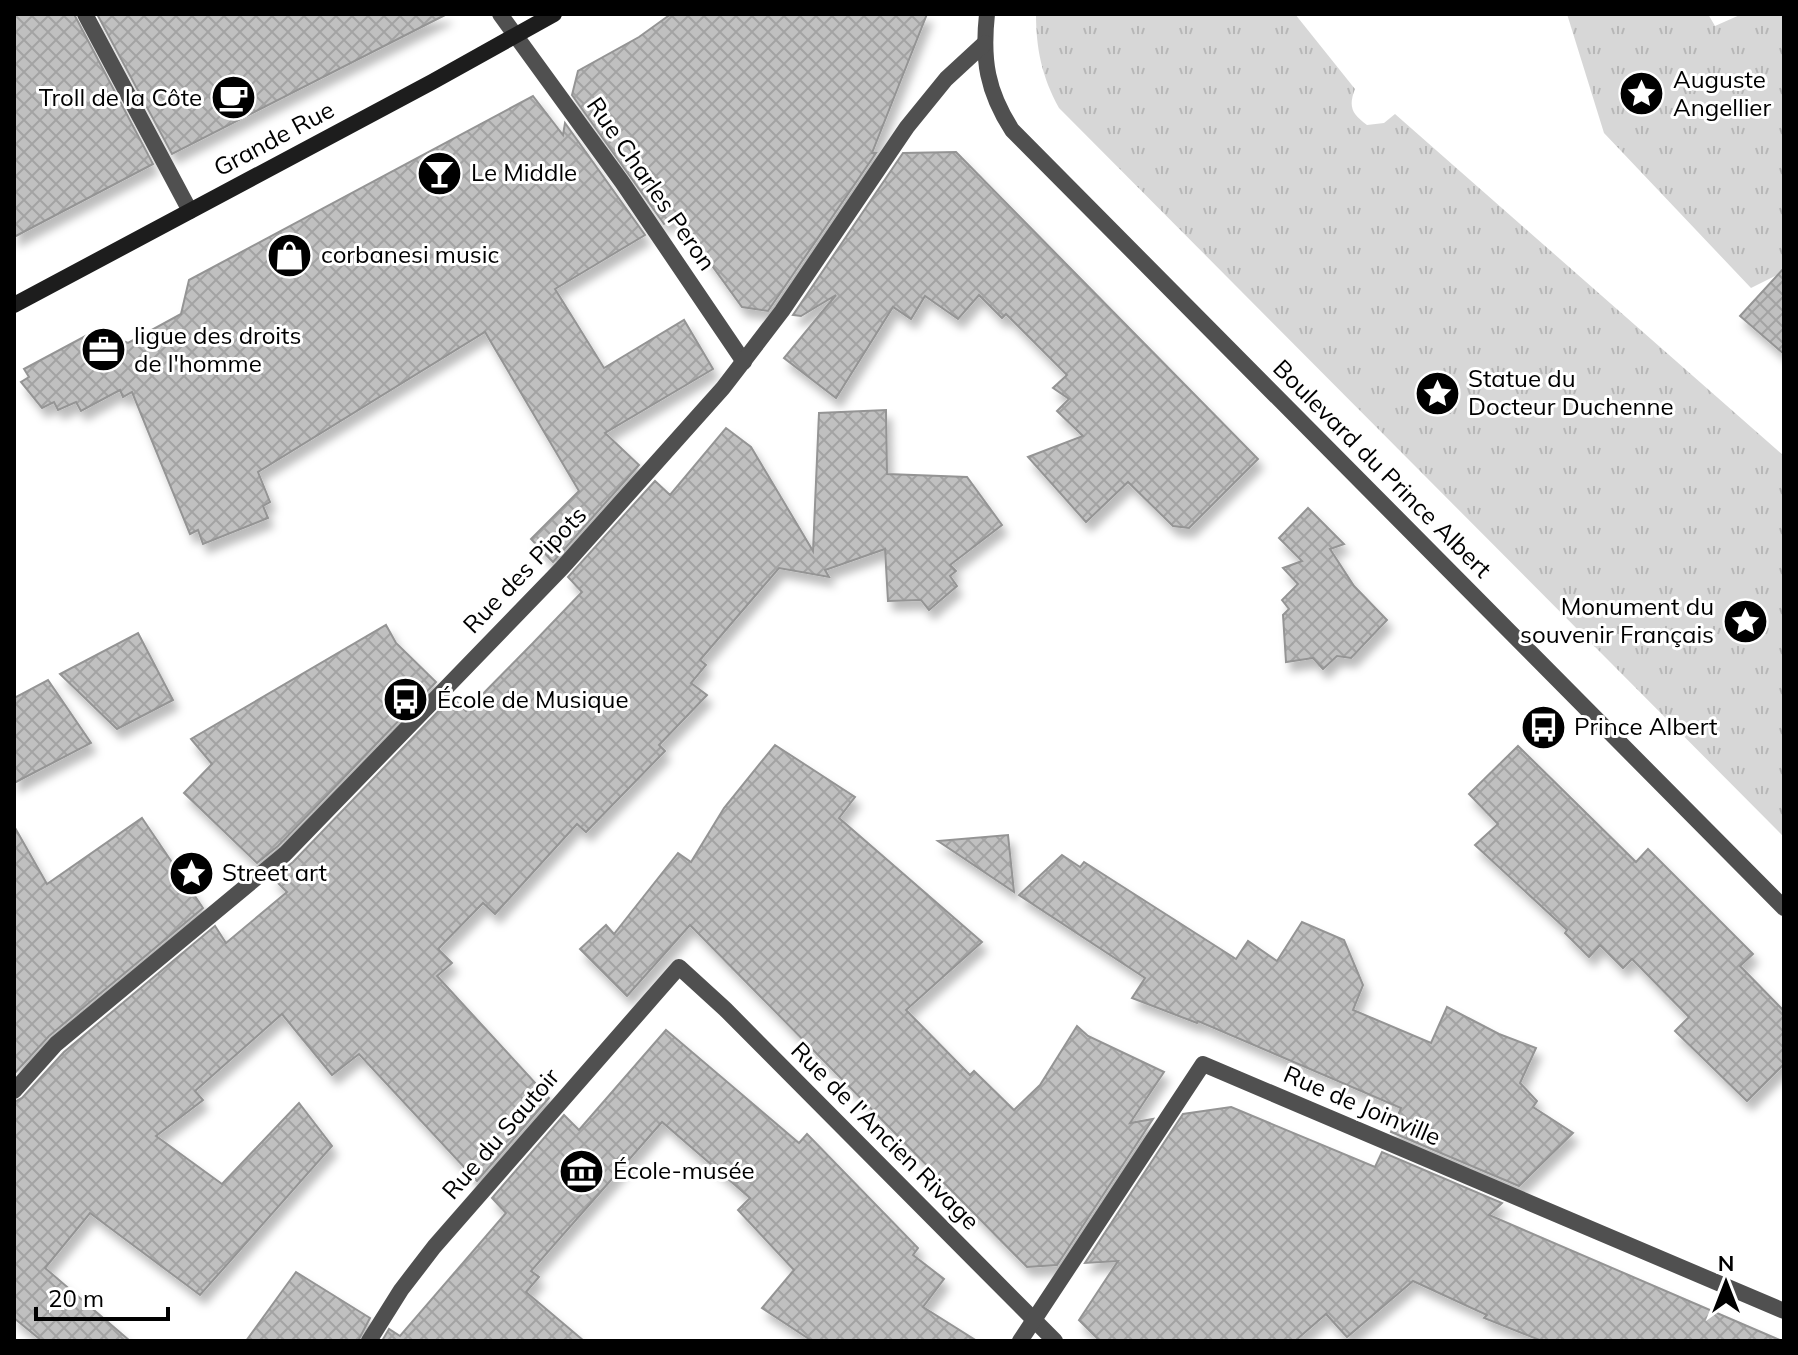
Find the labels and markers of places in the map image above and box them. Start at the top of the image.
place label: Auguste Angellier [1673,64,1771,122]
place icon: Auguste Angellier [1618,70,1666,118]
cafe icon: Troll de la Côte [209,74,257,122]
place label: Troll de la Côte [39,82,202,112]
bar icon: Le Middle [416,149,464,197]
place label: Le Middle [471,157,577,187]
shop icon: corbanesi music [266,231,314,279]
place label: corbanesi music [321,239,499,269]
place label: ligue des droits de l'homme [134,320,301,378]
office icon: ligue des droits de l'homme [79,326,127,374]
place label: Statue du Docteur Duchenne [1468,363,1674,421]
place icon: Statue du Docteur Duchenne [1413,369,1461,417]
place label: Monument du souvenir Français [1520,591,1714,649]
place icon: Monument du souvenir Français [1721,597,1769,645]
bus stop icon: École de Musique [382,676,430,724]
place label: École de Musique [437,684,628,714]
bus stop icon: Prince Albert [1519,703,1567,751]
place label: Prince Albert [1574,711,1717,741]
place icon: Street art [167,849,215,897]
place label: Street art [222,857,327,887]
museum icon: École-musée [558,1147,606,1195]
place label: École-musée [613,1155,755,1185]

